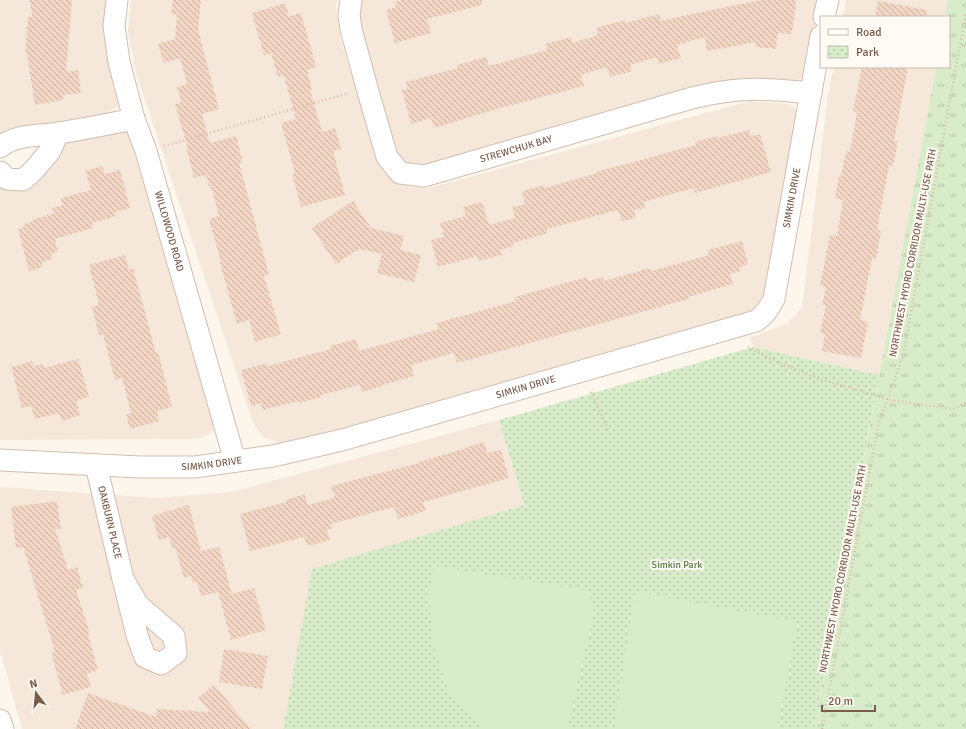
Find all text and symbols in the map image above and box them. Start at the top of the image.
legend [820,16,950,68]
text: Road [856,25,882,40]
text: Park [856,45,879,60]
street label: STREWCHUK BAY [479,133,554,165]
street label: NORTHWEST HYDRO CORRIDOR MULTI-USE PATH [887,148,939,358]
street label: SIMKIN DRIVE [781,166,803,229]
street label: WILLOWOOD ROAD [152,189,186,273]
street label: SIMKIN DRIVE [495,373,557,401]
street label: SIMKIN DRIVE [181,454,243,473]
street label: NORTHWEST HYDRO CORRIDOR MULTI-USE PATH [817,464,869,674]
street label: OAKBURN PLACE [95,485,124,561]
park label: Simkin Park [652,559,702,571]
north arrow [16,673,56,713]
text: N [28,677,39,691]
scale bar [822,687,875,713]
text: 20 m [828,694,853,709]

